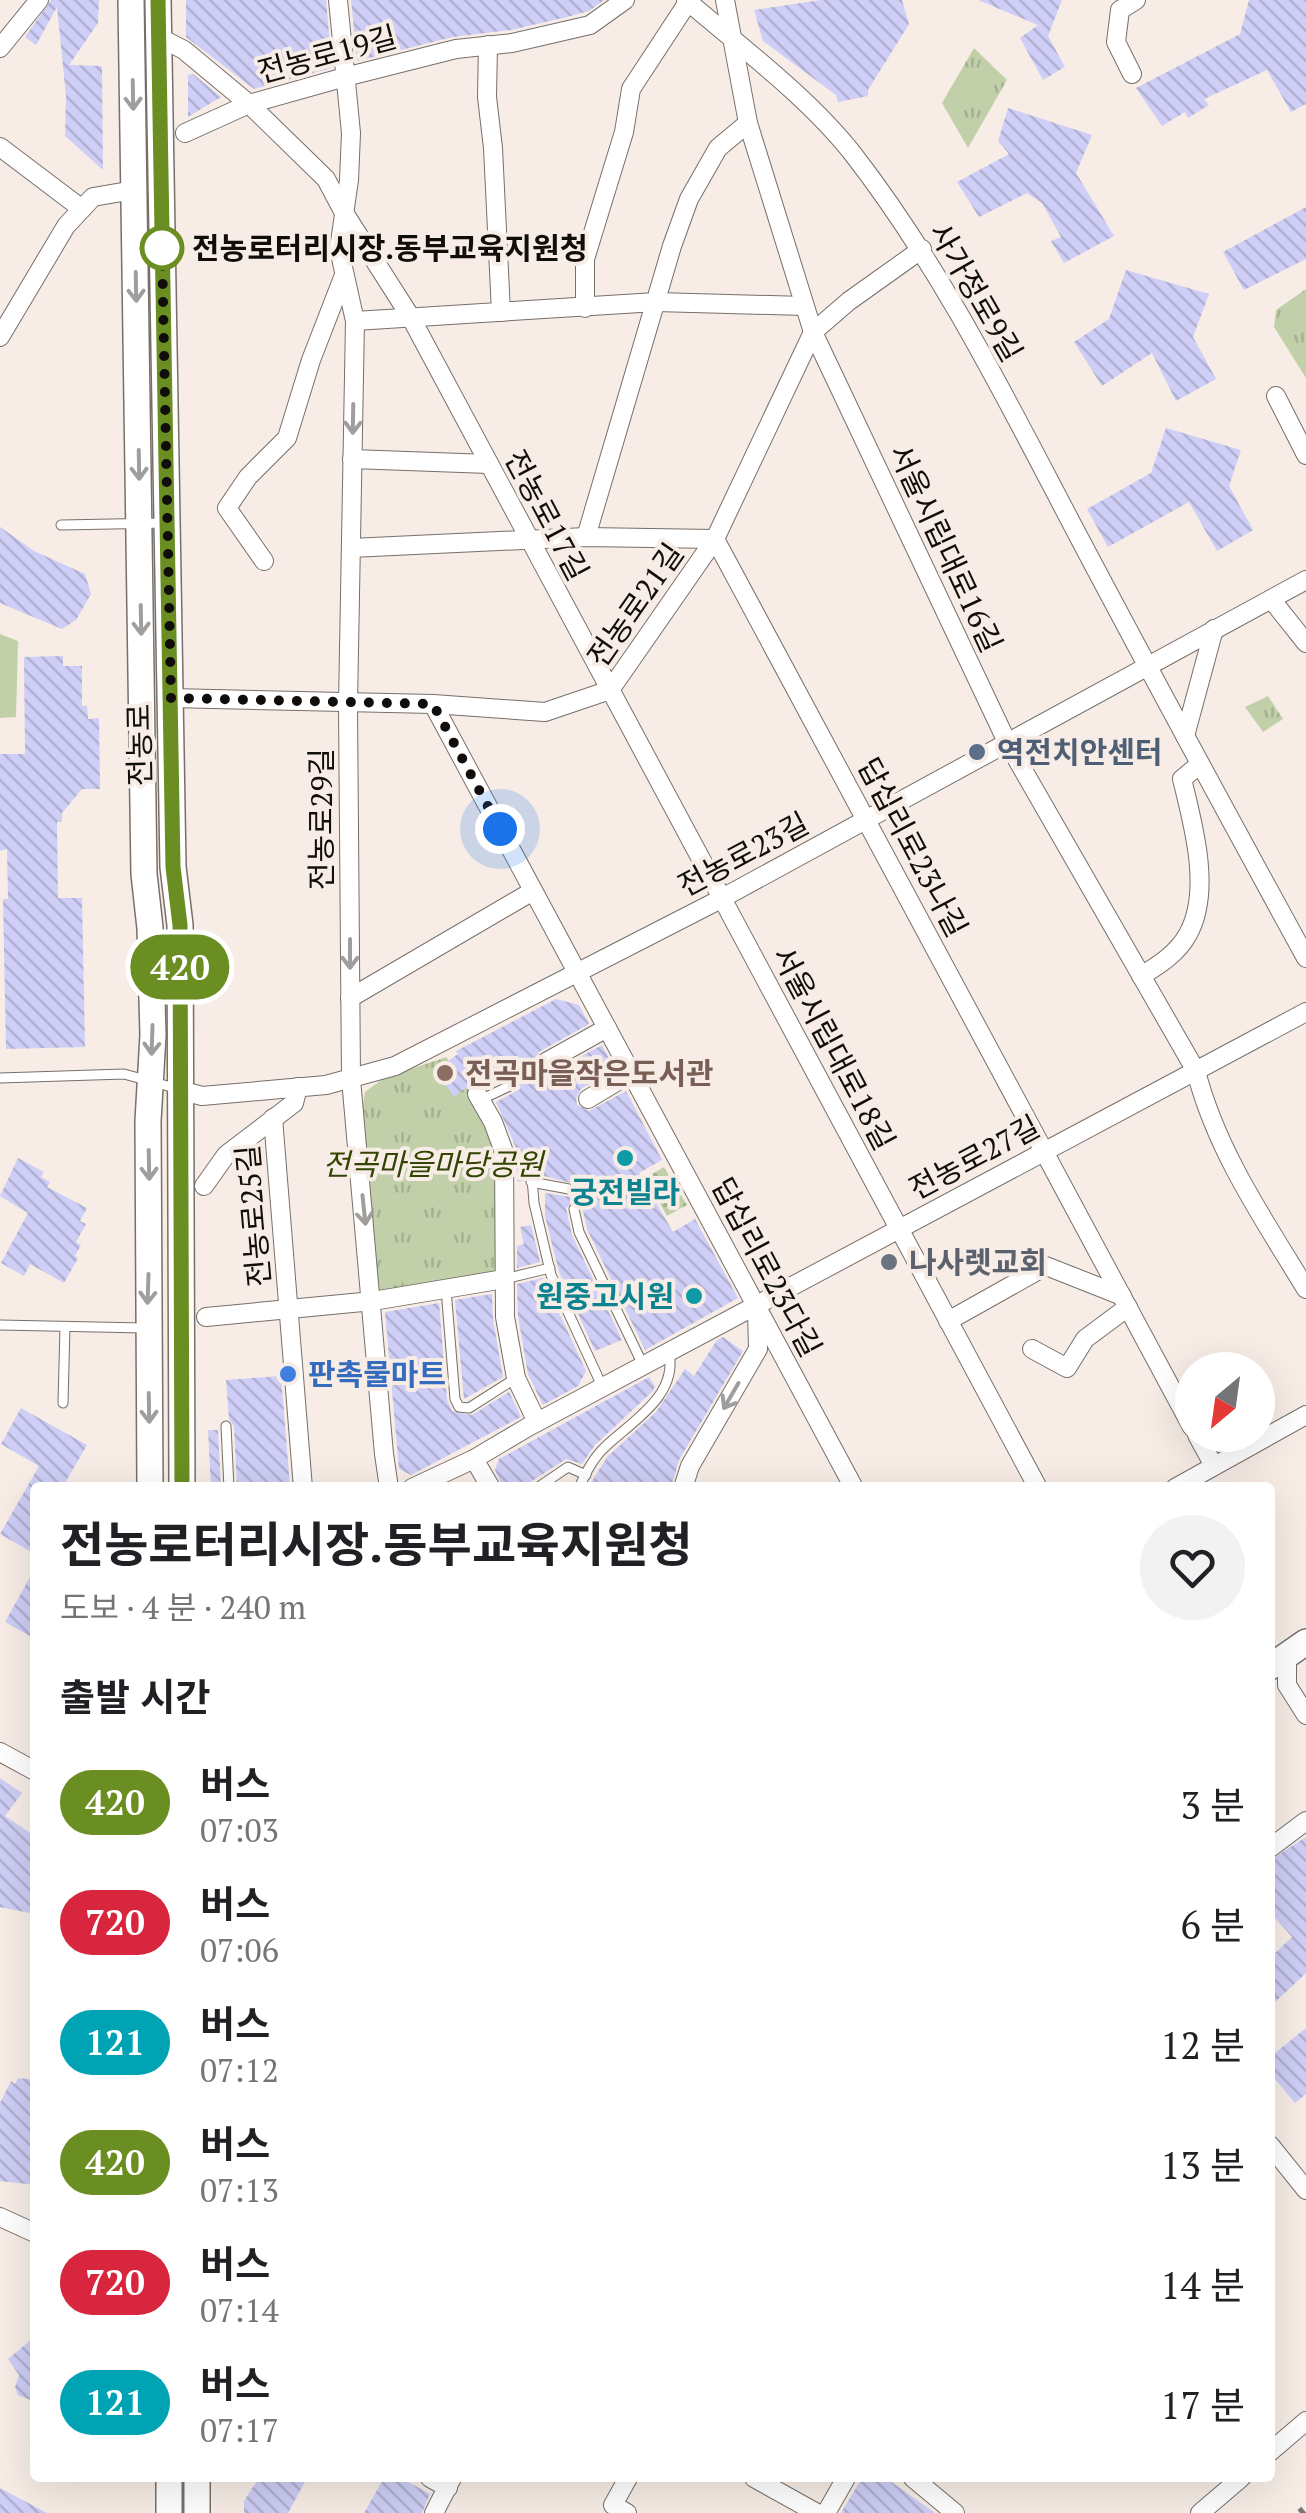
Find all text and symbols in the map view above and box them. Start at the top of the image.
street label: 전농로19길 [253,16,401,92]
one-way arrow [123,78,142,110]
street label: 사가정로9길 [920,215,1032,369]
marker: 전농로터리시장.동부교육지원청 [141,227,183,269]
place label: 전농로터리시장.동부교육지원청 [192,228,587,268]
one-way arrow [126,270,146,303]
one-way arrow [344,402,363,434]
street label: 서울시립대로16길 [880,438,1012,658]
street label: 전농로17길 [496,443,598,587]
one-way arrow [130,448,148,481]
street label: 전농로21길 [578,535,692,675]
one-way arrow [132,604,150,636]
street label: 전농로 [118,703,160,787]
place label: 역전치안센터 [997,732,1163,772]
marker: 역전치안센터 [966,741,988,763]
street label: 전농로29길 [301,748,341,890]
street label: 답십리로23나길 [849,750,977,944]
street label: 전농로23길 [671,803,815,905]
your location [475,804,525,854]
line badge: 420 [122,934,238,1000]
one-way arrow [340,936,360,969]
street label: 서울시립대로18길 [763,939,905,1157]
text: 420 [150,944,210,990]
one-way arrow [142,1023,161,1055]
place label: 전곡마을작은도서관 [465,1053,713,1093]
marker: 전곡마을작은도서관 [434,1062,456,1084]
street label: 전농로27길 [902,1106,1046,1208]
street label: 전농로25길 [227,1143,279,1289]
park label: 전곡마을마당공원 [323,1144,546,1184]
marker: 궁전빌라 [614,1147,636,1169]
one-way arrow [139,1149,158,1181]
street label: 답십리로23다길 [703,1170,831,1364]
place label: 궁전빌라 [570,1172,680,1212]
one-way arrow [355,1194,374,1226]
place label: 나사렛교회 [909,1242,1047,1282]
marker: 나사렛교회 [878,1251,900,1273]
one-way arrow [139,1272,158,1304]
place label: 원중고시원 [536,1276,674,1316]
marker: 원중고시원 [683,1285,705,1307]
north arrow [1175,1352,1275,1452]
map controls [1175,1352,1275,1452]
place label: 판촉물마트 [308,1354,446,1394]
marker: 판촉물마트 [277,1363,299,1385]
one-way arrow [721,1381,741,1410]
one-way arrow [140,1390,158,1423]
text: 전농로터리시장.동부교육지원청 [60,1512,692,1576]
button: heart [1140,1515,1245,1620]
text: 도보 · 4 분 · 240 m [60,1586,306,1628]
text: 출발 시간 [60,1672,210,1722]
text: 버스 [200,1759,270,1809]
text: 420 [85,1779,145,1825]
text: 3 분 [1181,1780,1245,1830]
text: 07:03 [200,1809,279,1851]
text: 버스 [200,1879,270,1929]
text: 720 [85,1899,145,1945]
text: 6 분 [1181,1900,1245,1950]
text: 07:06 [200,1929,279,1971]
text: 버스 [200,1999,270,2049]
text: 121 [85,2019,145,2065]
text: 12 분 [1160,2020,1245,2070]
text: 07:12 [200,2049,279,2091]
text: 버스 [200,2119,270,2169]
text: 420 [85,2139,145,2185]
text: 13 분 [1160,2140,1245,2190]
text: 07:13 [200,2169,279,2211]
text: 버스 [200,2239,270,2289]
text: 720 [85,2259,145,2305]
text: 14 분 [1160,2260,1245,2310]
text: 07:14 [200,2289,279,2331]
text: 버스 [200,2359,270,2409]
text: 121 [85,2379,145,2425]
text: 17 분 [1160,2380,1245,2430]
text: 07:17 [200,2409,279,2451]

